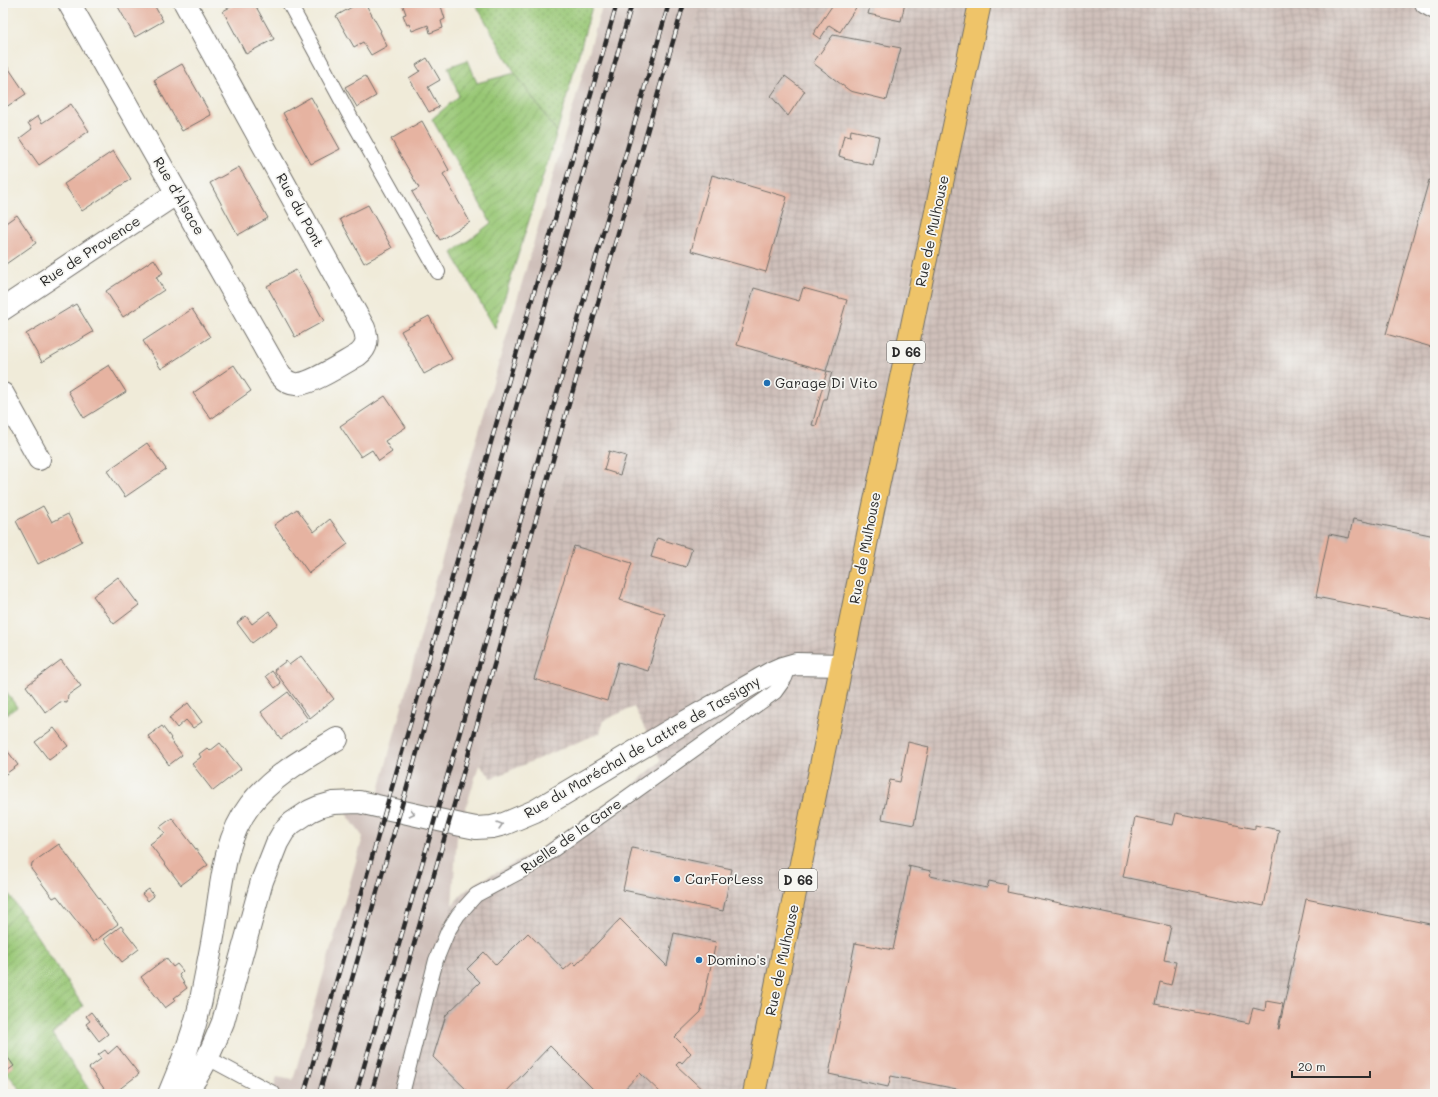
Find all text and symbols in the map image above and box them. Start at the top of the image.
street label: Rue d'Alsace [149,153,210,238]
street label: Rue du Pont [272,169,329,250]
street label: Rue de Mulhouse [910,173,953,288]
street label: Rue de Provence [36,211,144,290]
road number: D 66 [887,341,925,363]
place label: Garage Di Vito [775,373,877,392]
marker: Garage Di Vito [762,378,772,388]
street label: Rue de Mulhouse [844,490,885,605]
street label: Rue du Maréchal de Lattre de Tassigny [520,671,763,822]
street label: Ruelle de la Gare [517,794,625,878]
one-way arrow [408,809,415,817]
one-way arrow [496,821,503,830]
place label: CarForLess [685,869,764,888]
road number: D 66 [779,869,817,891]
marker: CarForLess [672,874,682,884]
street label: Rue de Mulhouse [760,902,803,1017]
place label: Domino's [707,950,766,969]
marker: Domino's [694,955,704,965]
scale bar [1292,1053,1370,1079]
text: 20 m [1298,1058,1326,1074]

